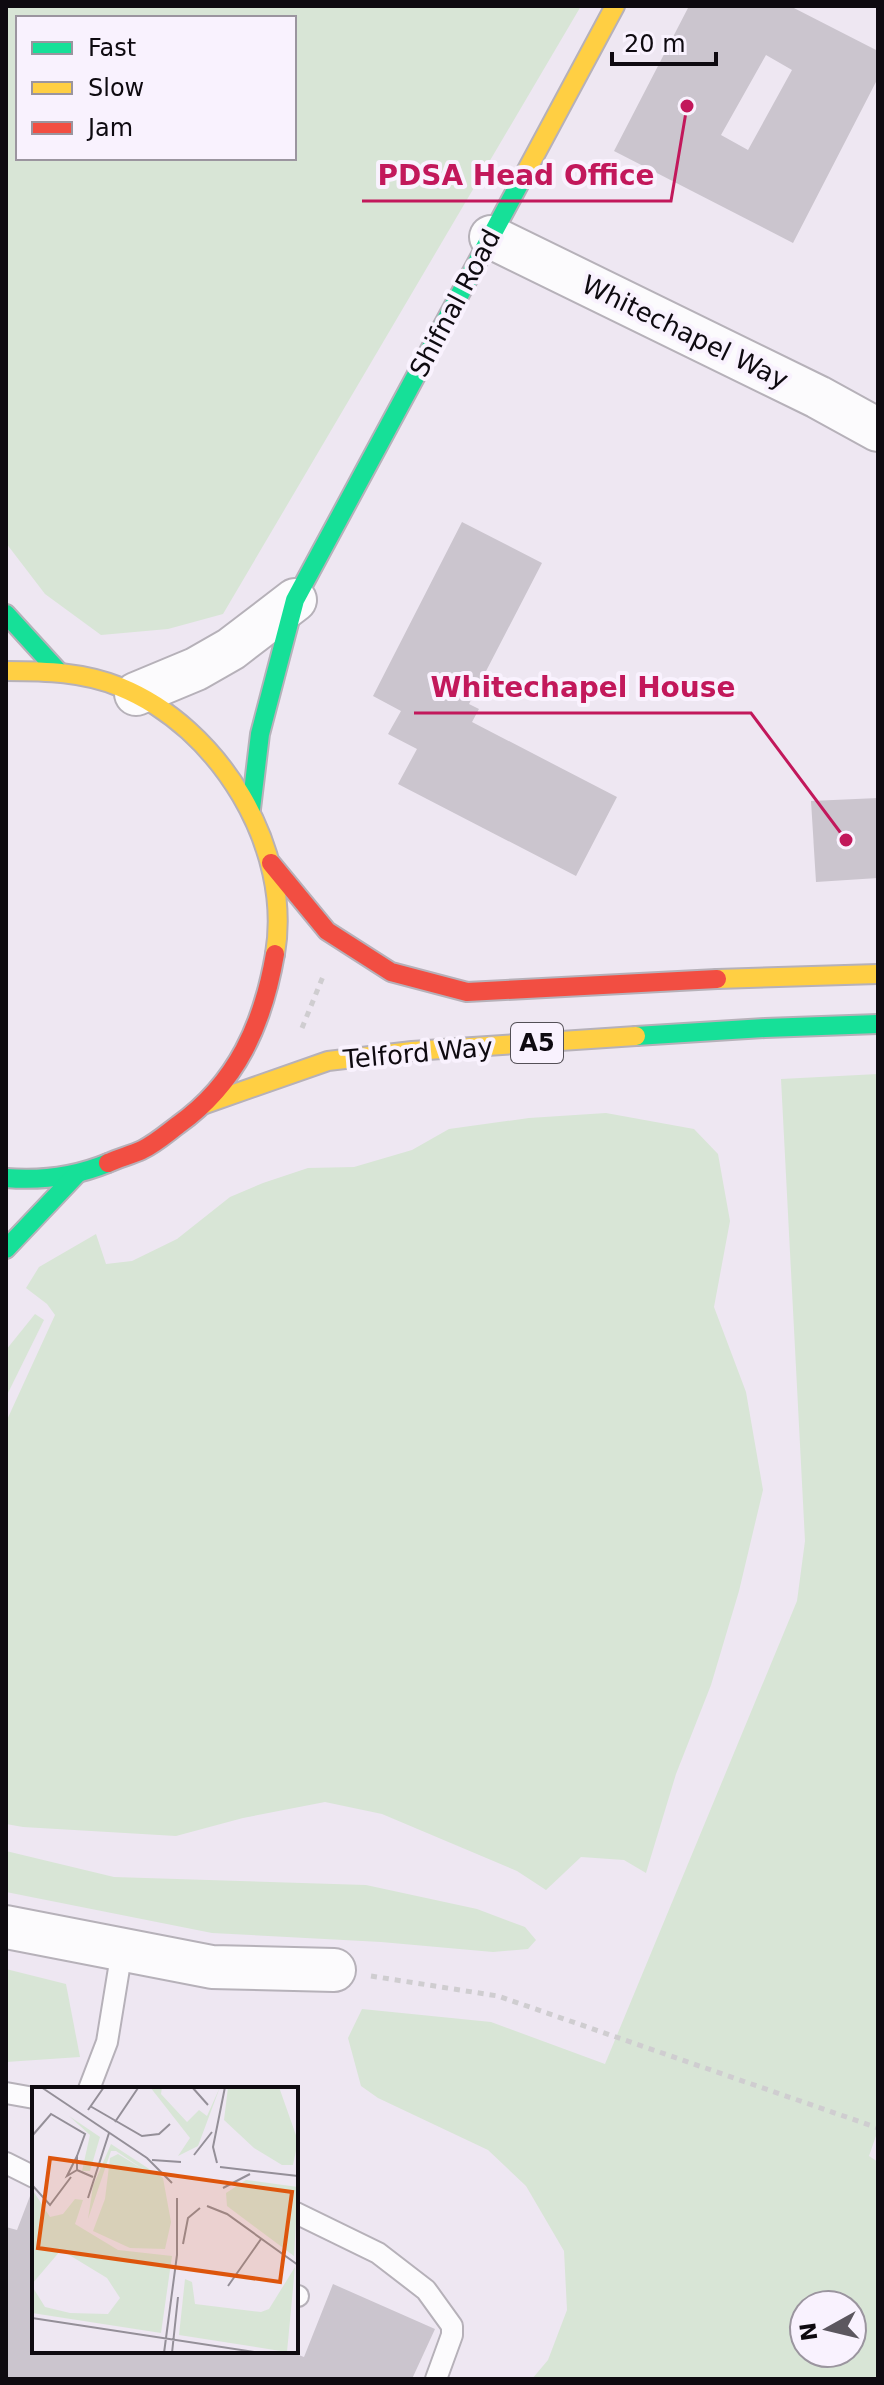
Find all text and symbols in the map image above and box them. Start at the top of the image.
legend [16,16,296,160]
scale bar [612,16,716,66]
text: 20 m [624,30,686,58]
text: Fast [88,34,136,62]
text: Slow [88,74,144,102]
text: Jam [86,114,133,142]
callout: PDSA Head Office [362,149,671,201]
text: PDSA Head Office [377,159,655,192]
street label: Shifnal Road [404,224,506,382]
street label: Whitechapel Way [577,269,793,395]
callout: Whitechapel House [414,661,751,713]
text: Whitechapel House [431,671,735,704]
road number: A5 [511,1023,563,1063]
street label: Telford Way [341,1032,494,1075]
inset map [32,2087,298,2353]
north arrow [788,2289,868,2369]
text: N [795,2321,822,2343]

